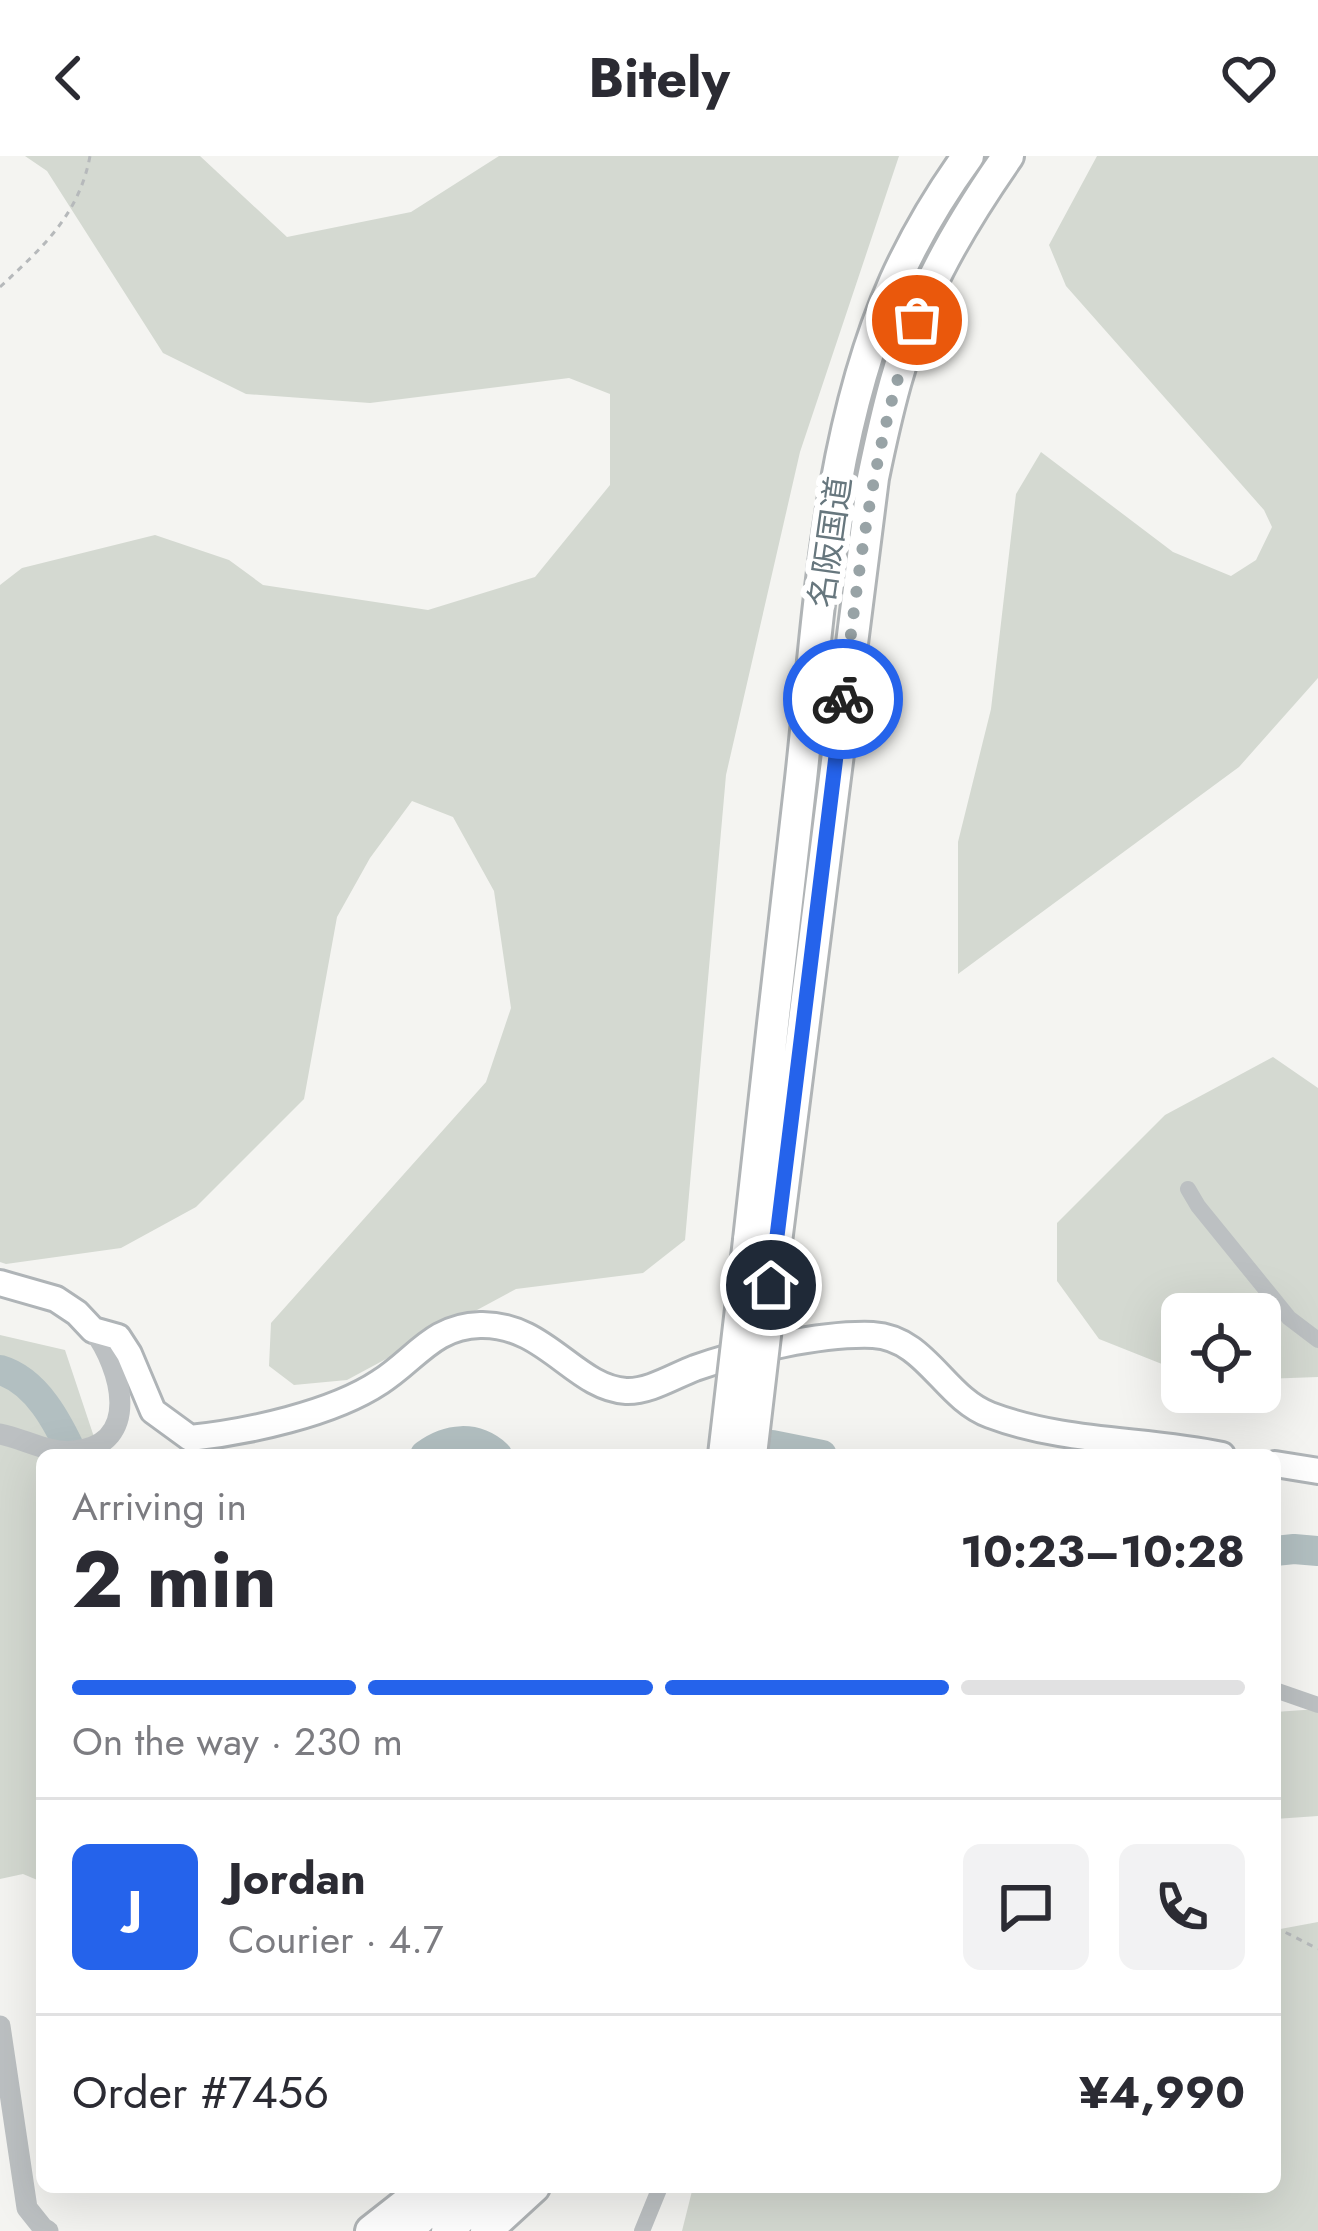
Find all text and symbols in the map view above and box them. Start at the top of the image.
text: Bitely [588,39,730,117]
icon: back [36,45,102,111]
icon: heart [1216,45,1282,111]
pin [866,269,968,371]
icon: bag [884,287,950,353]
street label: 名阪国道 [798,473,862,611]
courier [783,639,903,759]
icon: bike [810,666,876,732]
pin [720,1234,822,1336]
icon: home [738,1252,804,1318]
map controls [1161,1293,1281,1413]
button: locate [1161,1293,1281,1413]
text: Arriving in [72,1478,247,1535]
text: 10:23–10:28 [960,1519,1245,1584]
text: 2 min [72,1524,277,1636]
text: On the way · 230 m [72,1713,403,1770]
button: chat [963,1844,1089,1970]
button: phone [1119,1844,1245,1970]
text: Jordan [228,1846,366,1911]
text: J [128,1874,142,1939]
text: Courier · 4.7 [228,1911,443,1968]
text: Order #7456 [72,2060,329,2125]
text: ¥4,990 [1079,2060,1245,2125]

